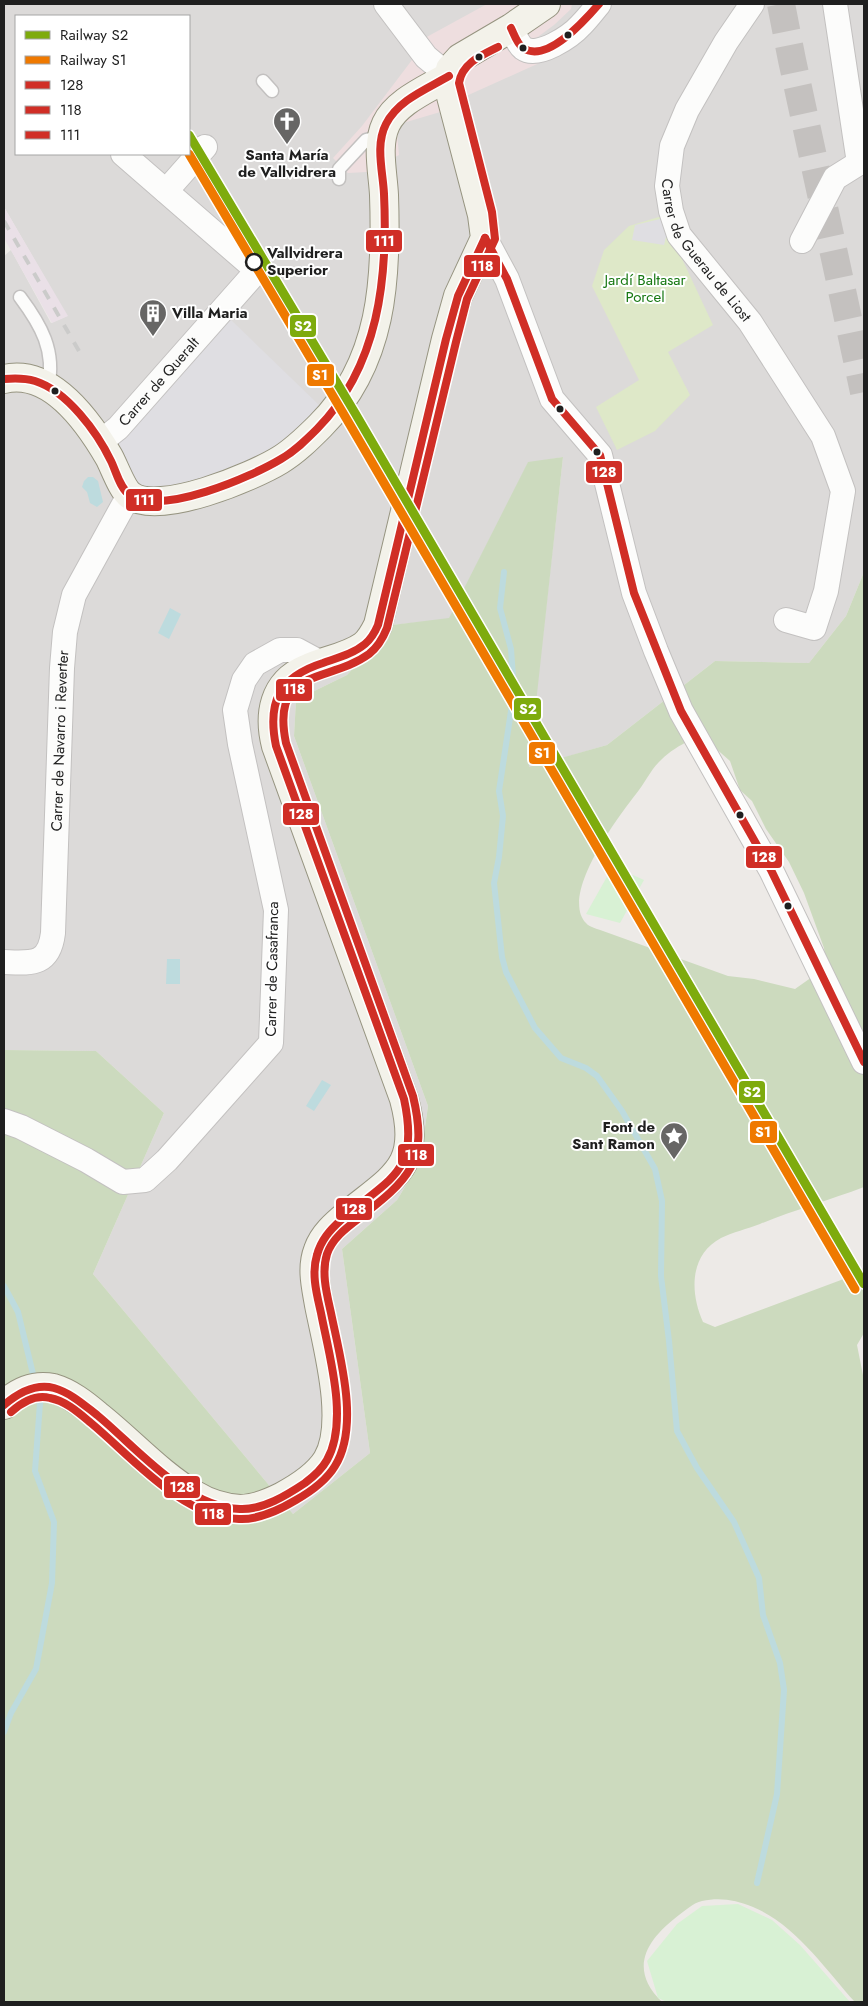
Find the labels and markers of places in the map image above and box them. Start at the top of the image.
unlabelled marker [563,30,573,40]
unlabelled marker [518,43,528,53]
unlabelled marker [474,52,484,62]
church icon: Santa María de Vallvidrera [272,106,302,145]
place label: Santa María de Vallvidrera [238,144,336,183]
place label: Vallvidrera Superior [266,242,343,281]
marker: Vallvidrera Superior [245,253,263,271]
building icon: Villa Maria [138,298,168,337]
place label: Villa Maria [171,302,248,324]
unlabelled marker [50,386,60,396]
unlabelled marker [555,404,565,414]
unlabelled marker [592,447,602,457]
unlabelled marker [735,810,745,820]
unlabelled marker [783,901,793,911]
place label: Font de Sant Ramon [572,1116,655,1155]
place icon: Font de Sant Ramon [659,1121,689,1160]

